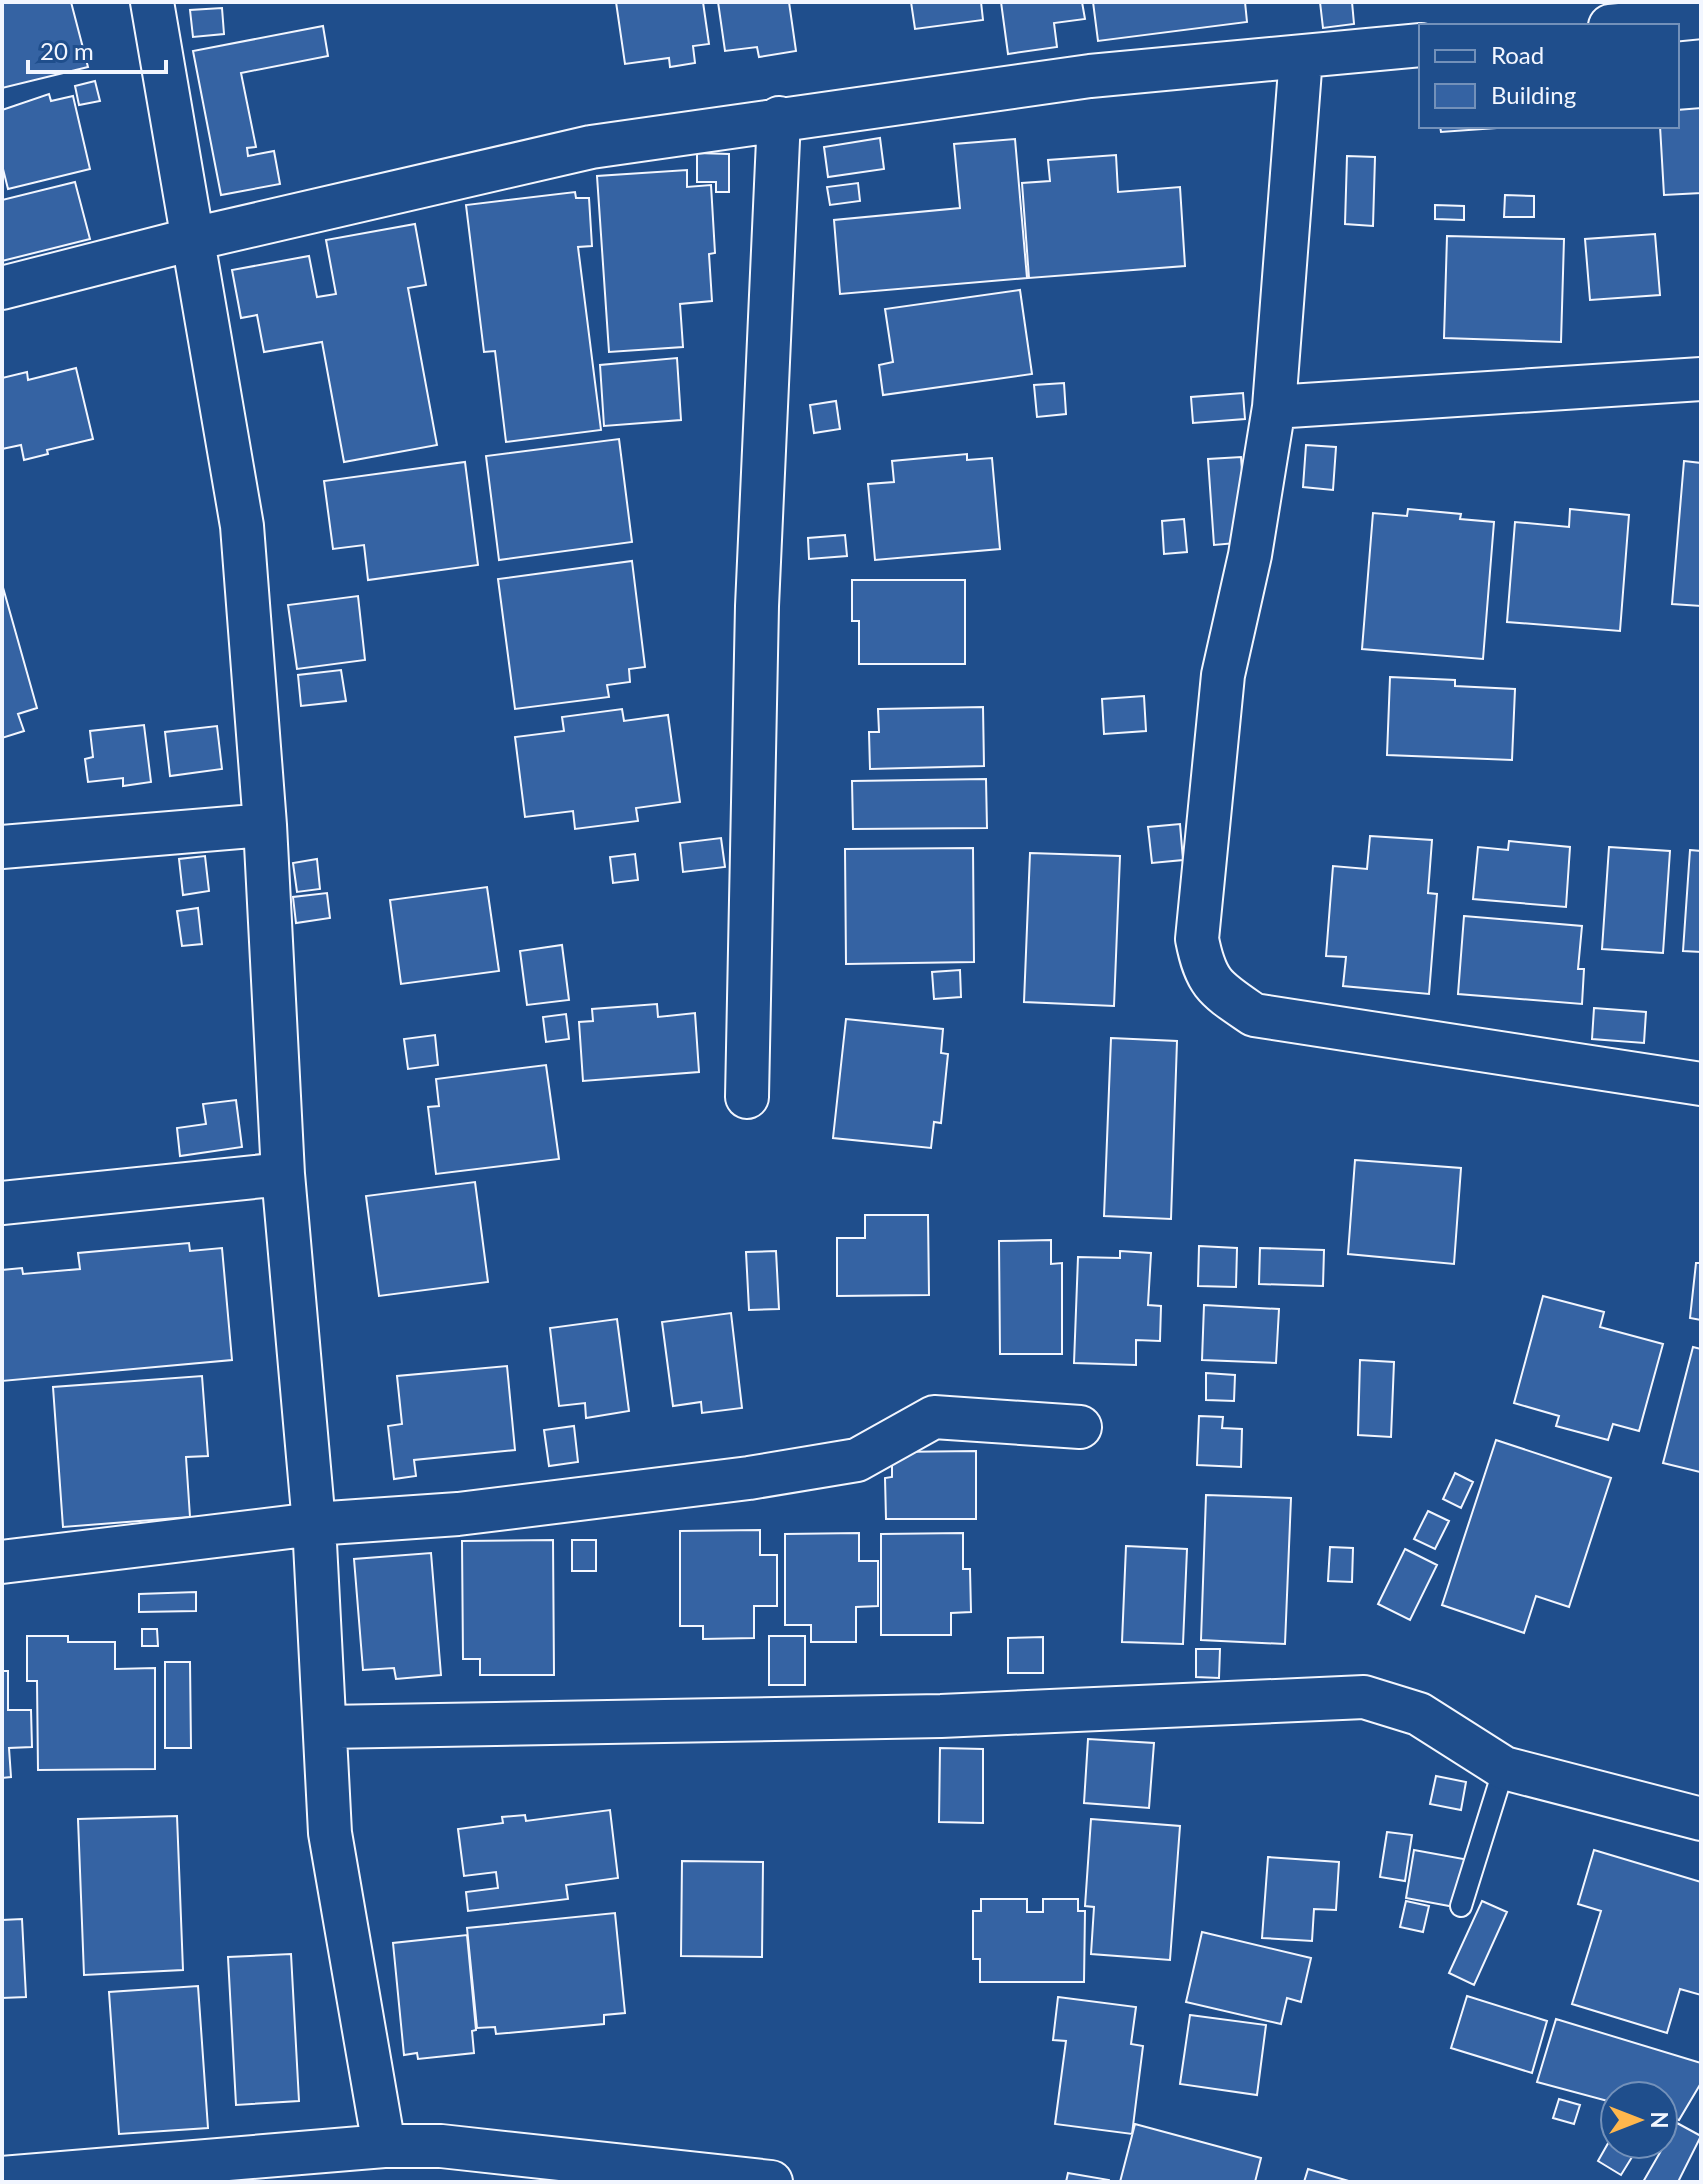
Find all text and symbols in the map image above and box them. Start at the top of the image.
scale bar [28,24,166,74]
legend [1419,24,1679,128]
text: 20 m [40,36,94,65]
text: Road [1491,40,1544,69]
text: Building [1491,80,1576,109]
north arrow [1599,2080,1679,2160]
text: N [1646,2112,1673,2128]

